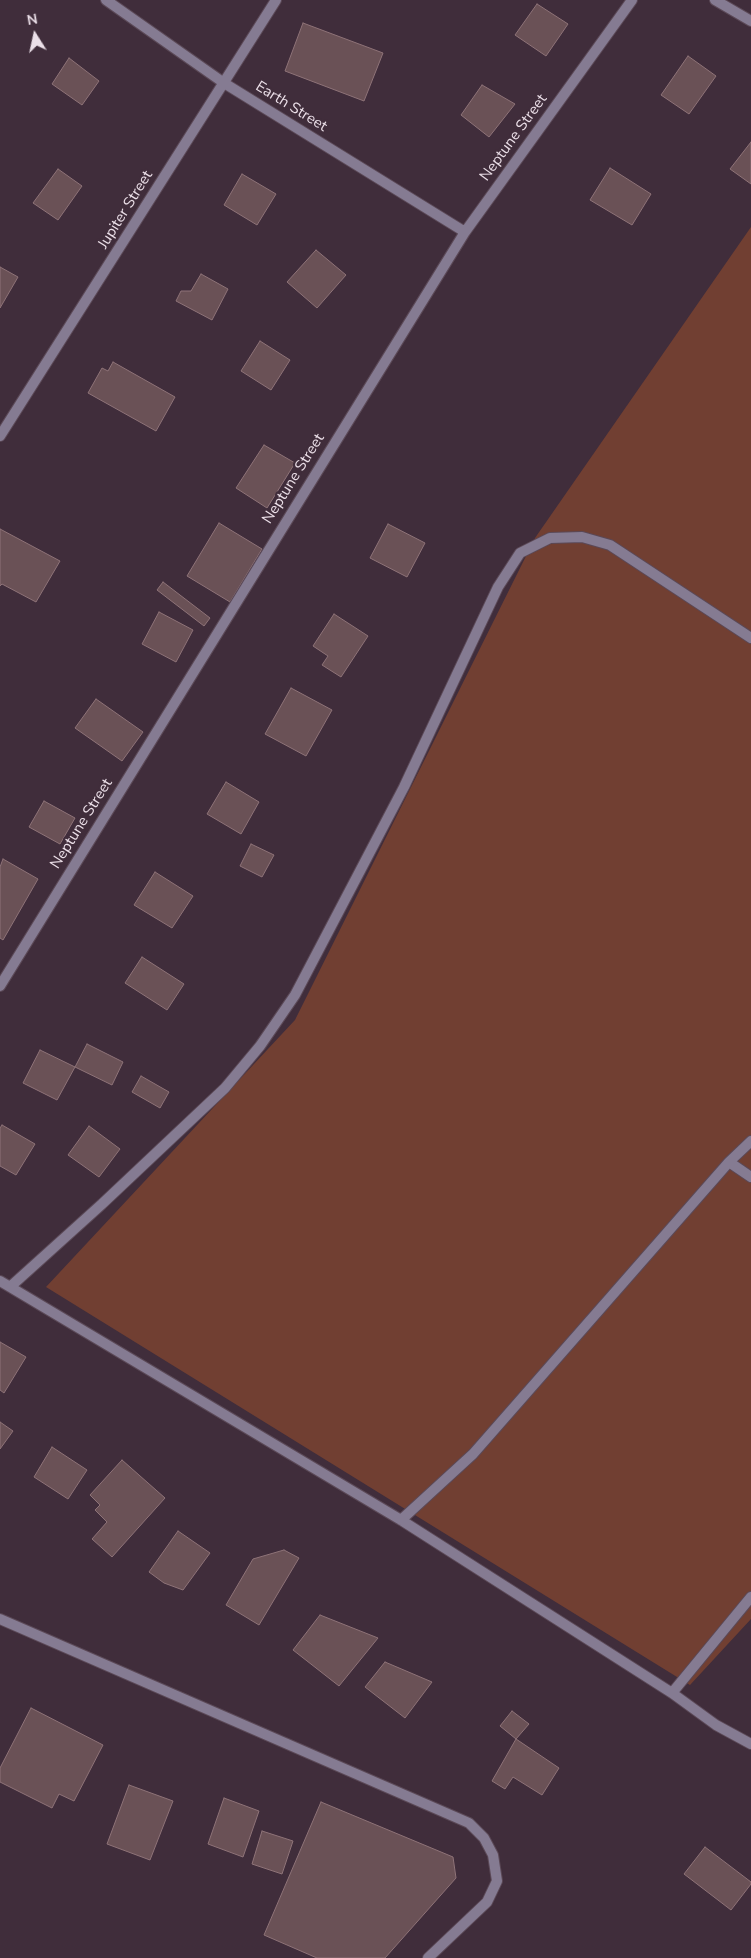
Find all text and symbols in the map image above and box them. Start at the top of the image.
text: N [25,9,39,30]
north arrow [10,10,60,60]
street label: Earth Street [252,78,330,136]
street label: Neptune Street [477,91,551,185]
street label: Jupiter Street [95,168,157,252]
street label: Neptune Street [259,431,329,527]
street label: Neptune Street [47,776,117,872]

